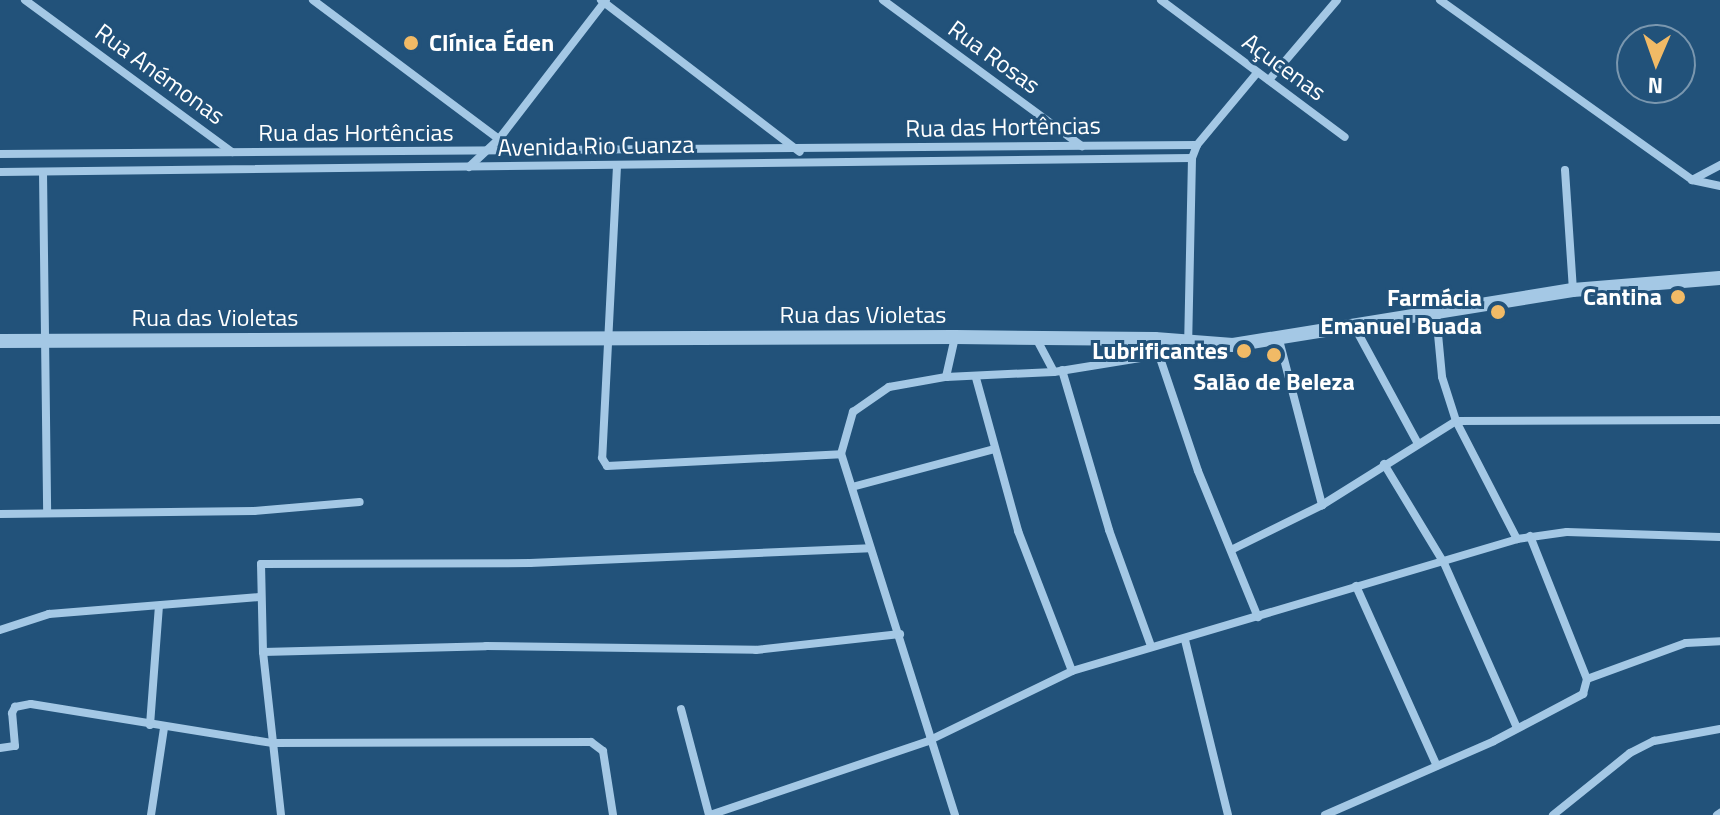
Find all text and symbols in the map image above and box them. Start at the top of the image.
street label: Rua Rosas [943,14,1045,100]
street label: Rua Anémonas [90,17,230,131]
north arrow [1616,24,1696,104]
street label: Açucenas [1237,27,1331,107]
place label: Clínica Éden [429,29,554,57]
marker: Clínica Éden [400,32,422,54]
text: N [1647,69,1663,103]
street label: Rua das Hortências [905,111,1101,143]
street label: Rua das Hortências [258,119,454,147]
street label: Avenida Rio Cuanza [497,130,695,162]
place label: Cantina [1583,283,1662,311]
place label: Farmácia Emanuel Buada [1320,284,1482,340]
marker: Cantina [1669,288,1687,306]
street label: Rua das Violetas [779,301,947,329]
marker: Farmácia Emanuel Buada [1489,303,1507,321]
street label: Rua das Violetas [131,304,299,332]
place label: Lubrificantes [1092,337,1228,365]
marker: Lubrificantes [1235,342,1253,360]
marker: Salão de Beleza [1265,346,1283,364]
place label: Salão de Beleza [1193,368,1355,396]

